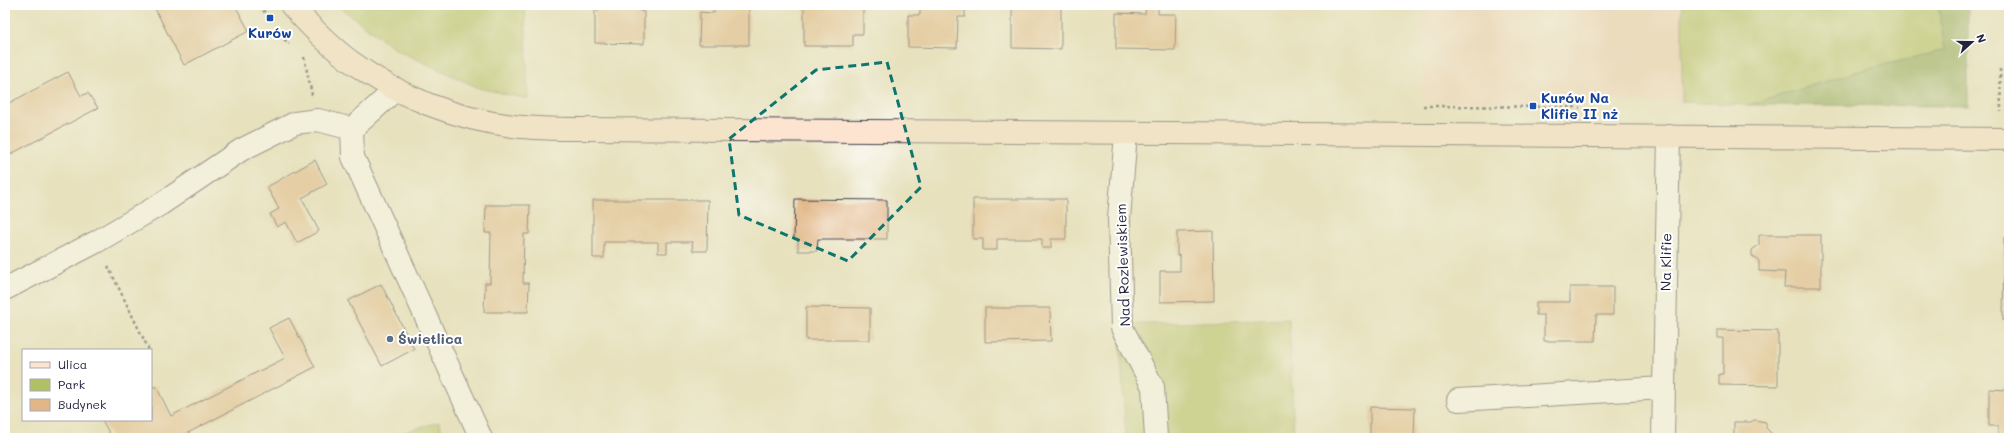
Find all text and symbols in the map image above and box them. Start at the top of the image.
marker: Kurów [265,13,275,23]
north arrow [1952,22,1992,62]
place label: Kurów [248,23,292,42]
text: N [1973,32,1990,45]
place label: Kurów Na Klifie II nż [1541,88,1618,123]
marker: Kurów Na Klifie II nż [1528,101,1538,111]
street label: Nad Rozlewiskiem [1111,203,1134,327]
street label: Na Klifie [1655,233,1676,291]
place label: Świetlica [398,329,463,348]
marker: Świetlica [385,334,395,344]
legend [22,349,152,421]
text: Ulica [58,356,87,372]
text: Park [58,376,85,392]
text: Budynek [58,396,106,412]

